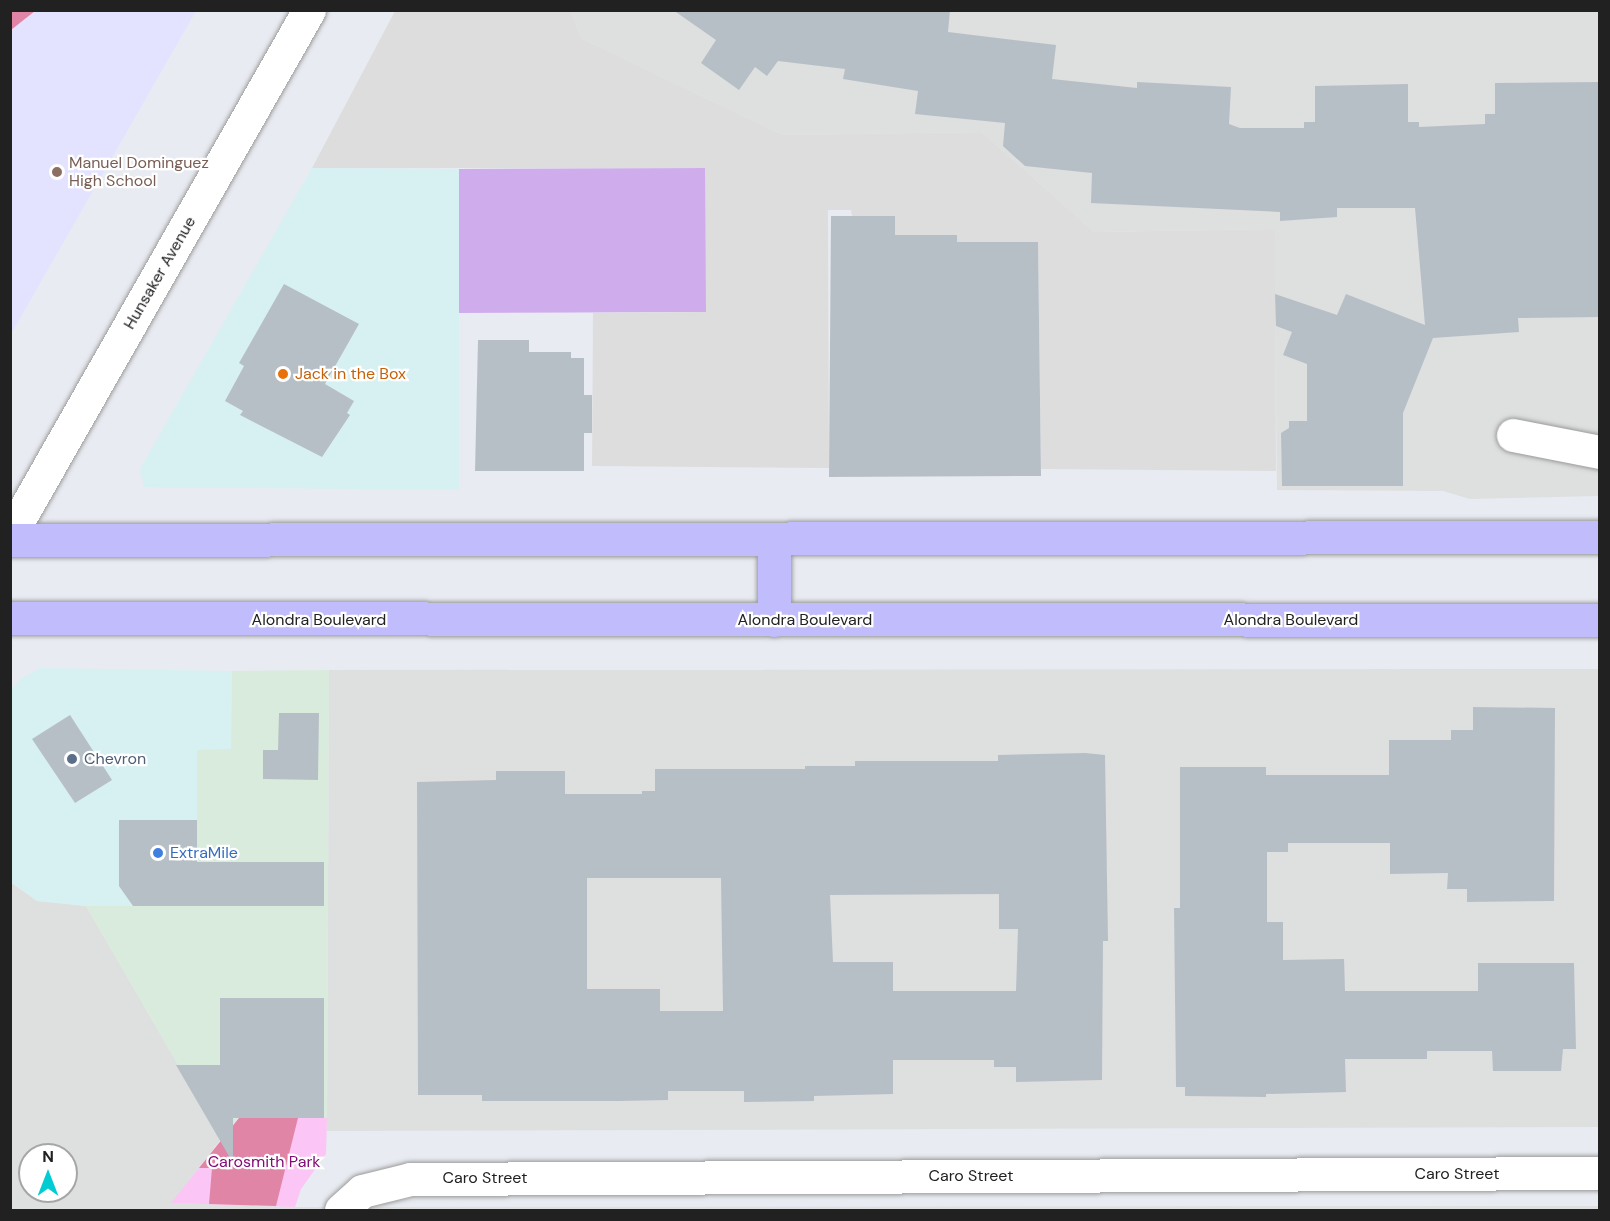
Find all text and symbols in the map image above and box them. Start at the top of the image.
place label: Manuel Dominguez High School [69,153,209,191]
marker: Manuel Dominguez High School [50,165,64,179]
street label: Hunsaker Avenue [120,213,200,333]
place label: Jack in the Box [295,364,406,384]
marker: Jack in the Box [276,367,290,381]
street label: Alondra Boulevard [252,610,386,630]
street label: Alondra Boulevard [738,610,872,630]
street label: Alondra Boulevard [1224,610,1358,630]
place label: Chevron [84,749,146,769]
marker: Chevron [65,752,79,766]
place label: ExtraMile [170,843,238,863]
marker: ExtraMile [151,846,165,860]
north arrow [18,1143,78,1203]
text: N [42,1146,54,1167]
park label: Carosmith Park [208,1152,320,1172]
street label: Caro Street [1415,1164,1499,1184]
street label: Caro Street [929,1166,1013,1186]
street label: Caro Street [443,1168,527,1188]

